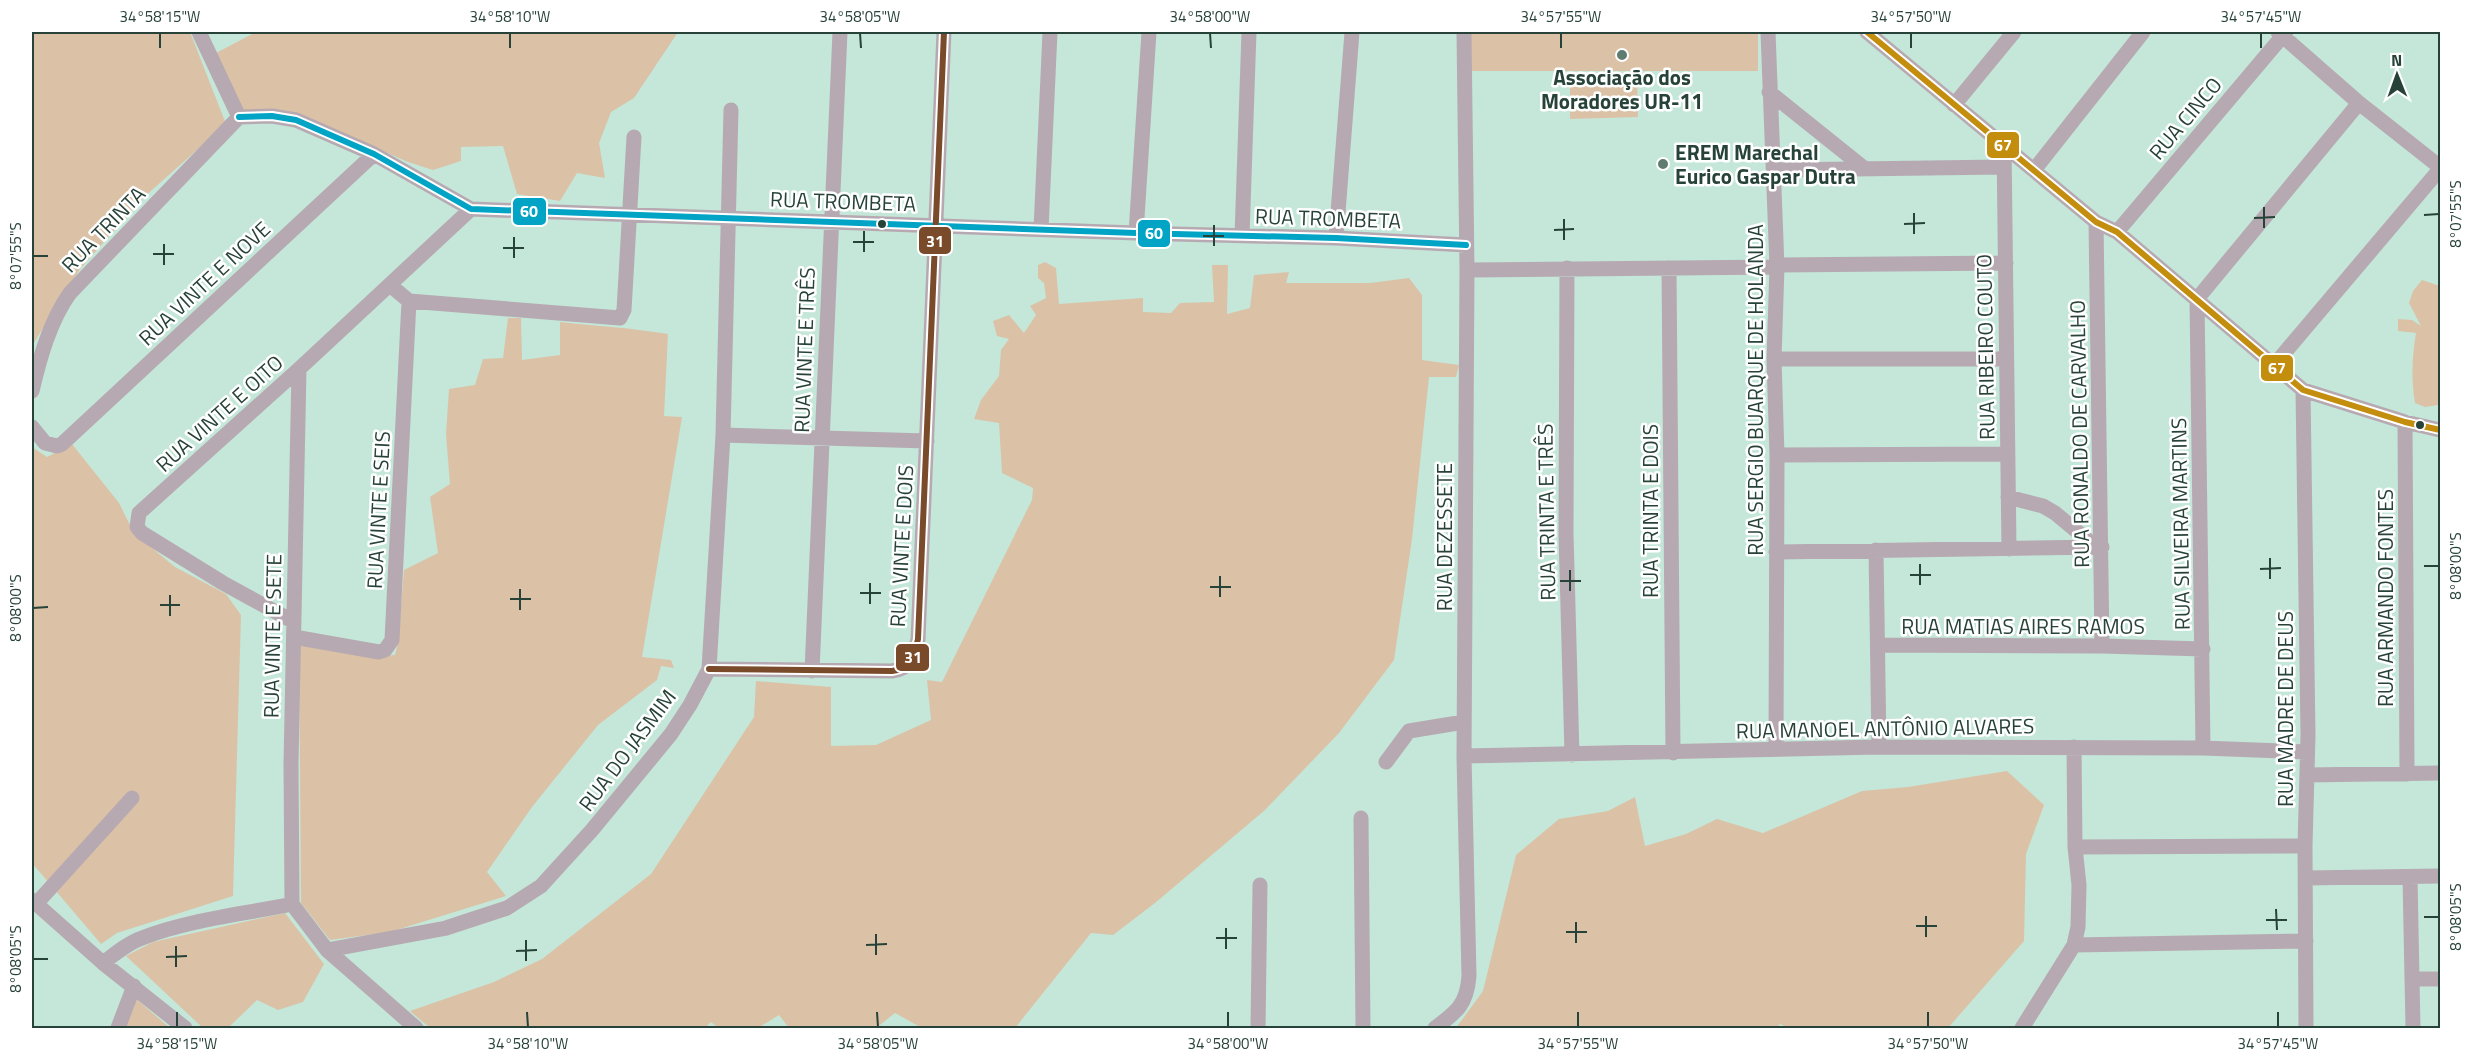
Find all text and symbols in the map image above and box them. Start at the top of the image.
text: 34°58'15"W [120,5,200,28]
text: 34°58'10"W [470,5,550,28]
text: 34°58'05"W [820,5,900,28]
text: 34°58'00"W [1170,5,1250,28]
text: 34°57'55"W [1521,5,1601,28]
text: 34°57'50"W [1871,5,1951,28]
text: 34°57'45"W [2221,5,2301,28]
north arrow [2367,45,2427,105]
marker: Associação dos Moradores UR-11 [1615,48,1629,62]
text: N [2391,48,2402,72]
place label: Associação dos Moradores UR-11 [1541,61,1703,117]
street label: RUA CINCO [2141,70,2229,166]
line badge: 67 [1986,131,2020,159]
text: 67 [1994,133,2012,157]
place label: EREM Marechal Eurico Gaspar Dutra [1675,136,1856,192]
marker: EREM Marechal Eurico Gaspar Dutra [1656,157,1670,171]
street label: RUA TRINTA [54,178,153,279]
text: 8°07'55"S [2444,180,2467,248]
street label: RUA TROMBETA [769,182,917,220]
line badge: 60 [512,197,547,226]
text: 60 [520,199,538,223]
street label: RUA TROMBETA [1254,199,1402,237]
street label: RUA VINTE E NOVE [131,213,277,353]
unlabelled marker [876,218,888,230]
line badge: 60 [1137,219,1171,248]
text: 60 [1145,221,1163,245]
text: 8°07'55"S [4,222,27,290]
street label: RUA SERGIO BUARQUE DE HOLANDA [1739,224,1771,556]
line badge: 31 [918,226,952,255]
text: 31 [926,229,944,253]
street label: RUA RIBEIRO COUTO [1967,254,2003,440]
street label: RUA VINTE E TRÊS [785,267,823,433]
street label: RUA RONALDO DE CARVALHO [2061,300,2097,568]
street label: RUA VINTE E OITO [148,347,290,479]
line badge: 67 [2260,354,2294,382]
text: 67 [2268,356,2286,380]
street label: RUA SILVEIRA MARTINS [2162,418,2198,630]
unlabelled marker [2414,419,2426,431]
street label: RUA TRINTA E TRÊS [1528,423,1564,601]
street label: RUA TRINTA E DOIS [1634,424,1666,598]
street label: RUA VINTE E SEIS [358,430,398,590]
street label: RUA DEZESSETE [1428,463,1460,611]
street label: RUA VINTE E DOIS [881,464,921,628]
street label: RUA ARMANDO FONTES [2369,489,2401,707]
text: 8°08'00"S [2444,532,2467,600]
street label: RUA VINTE E SETE [255,554,289,718]
text: 8°08'00"S [4,574,27,642]
street label: RUA MATIAS AIRES RAMOS [1901,610,2145,642]
street label: RUA MADRE DE DEUS [2269,611,2301,807]
line badge: 31 [895,643,930,672]
text: 31 [904,645,922,669]
street label: RUA DO JASMIM [570,682,684,818]
street label: RUA MANOEL ANTÔNIO ALVARES [1736,709,2034,747]
text: 8°08'05"S [2444,883,2467,951]
text: 8°08'05"S [4,925,27,993]
text: 34°58'15"W [137,1032,217,1055]
text: 34°58'10"W [488,1032,568,1055]
text: 34°58'05"W [838,1032,918,1055]
text: 34°58'00"W [1188,1032,1268,1055]
text: 34°57'55"W [1538,1032,1618,1055]
text: 34°57'50"W [1888,1032,1968,1055]
text: 34°57'45"W [2238,1032,2318,1055]

